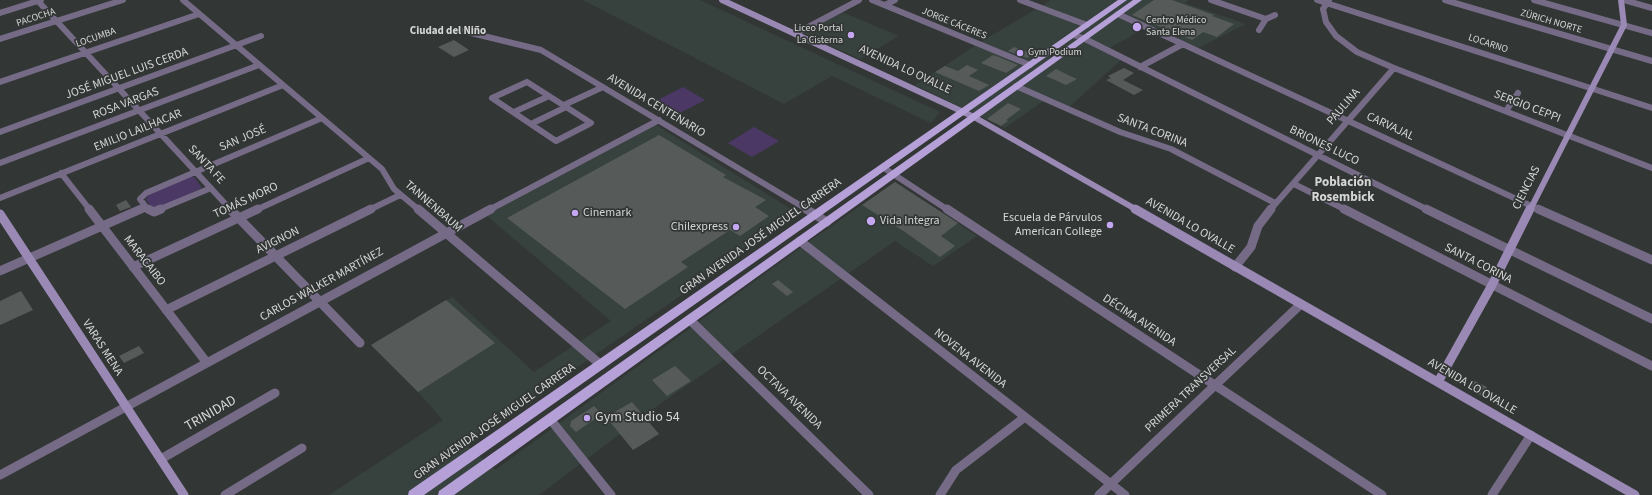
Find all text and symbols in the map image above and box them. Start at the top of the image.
street label: PACOCHA [15,6,57,30]
street label: JORGE CÁCERES [920,6,988,42]
street label: ZÜRICH NORTE [1519,7,1583,37]
place label: Centro Médico Santa Elena [1146,15,1206,38]
marker: Centro Médico Santa Elena [1131,21,1143,33]
place label: Liceo Portal La Cisterna [794,23,843,46]
district label: Ciudad del Niño [410,25,486,39]
street label: LOCUMBA [74,26,118,50]
marker: Liceo Portal La Cisterna [846,30,856,40]
street label: LOCARNO [1467,32,1509,56]
street label: AVENIDA LO OVALLE [857,42,953,98]
street label: JOSÉ MIGUEL LUIS CERDA [64,45,190,103]
place label: Gym Podium [1028,47,1082,59]
marker: Gym Podium [1015,48,1025,58]
street label: AVENIDA CENTENARIO [604,71,708,141]
street label: ROSA VARGAS [91,85,161,123]
street label: PAULINA [1324,86,1364,128]
street label: SERGIO CEPPI [1492,88,1562,126]
street label: EMILIO LAILHACAR [92,107,184,155]
street label: CARVAJAL [1364,110,1416,144]
street label: SANTA CORINA [1115,111,1189,151]
street label: SAN JOSÉ [217,123,269,155]
street label: BRIONES LUCO [1287,123,1361,169]
street label: SANTA FE [184,143,228,187]
street label: CIENCIAS [1510,164,1544,212]
street label: GRAN AVENIDA JOSÉ MIGUEL CARRERA [677,175,845,299]
district label: Población Rosembick [1312,175,1374,206]
street label: TANNENBAUM [401,178,465,236]
street label: TOMÁS MORO [211,180,281,222]
street label: AVENIDA LO OVALLE [1143,195,1237,257]
place label: Cinemark [583,206,631,220]
marker: Cinemark [570,208,580,218]
place label: Escuela de Párvulos American College [1003,211,1102,239]
place label: Vida Integra [880,214,940,228]
marker: Vida Integra [865,215,877,227]
place label: Chilexpress [671,220,728,234]
marker: Escuela de Párvulos American College [1105,220,1115,230]
marker: Chilexpress [731,222,741,232]
street label: AVIGNON [254,224,302,258]
street label: MARACAIBO [120,233,168,289]
street label: SANTA CORINA [1442,241,1514,287]
street label: CARLOS WALKER MARTÍNEZ [258,245,386,325]
street label: DÉCIMA AVENIDA [1099,292,1179,350]
street label: VARAS MENA [79,317,125,379]
street label: NOVENA AVENIDA [931,326,1009,392]
street label: PRIMERA TRANSVERSAL [1142,344,1240,436]
street label: AVENIDA LO OVALLE [1425,356,1519,418]
street label: GRAN AVENIDA JOSÉ MIGUEL CARRERA [411,360,579,484]
street label: OCTAVA AVENIDA [753,363,825,433]
street label: TRINIDAD [182,393,240,435]
place label: Gym Studio 54 [595,410,680,426]
marker: Gym Studio 54 [582,413,592,423]

